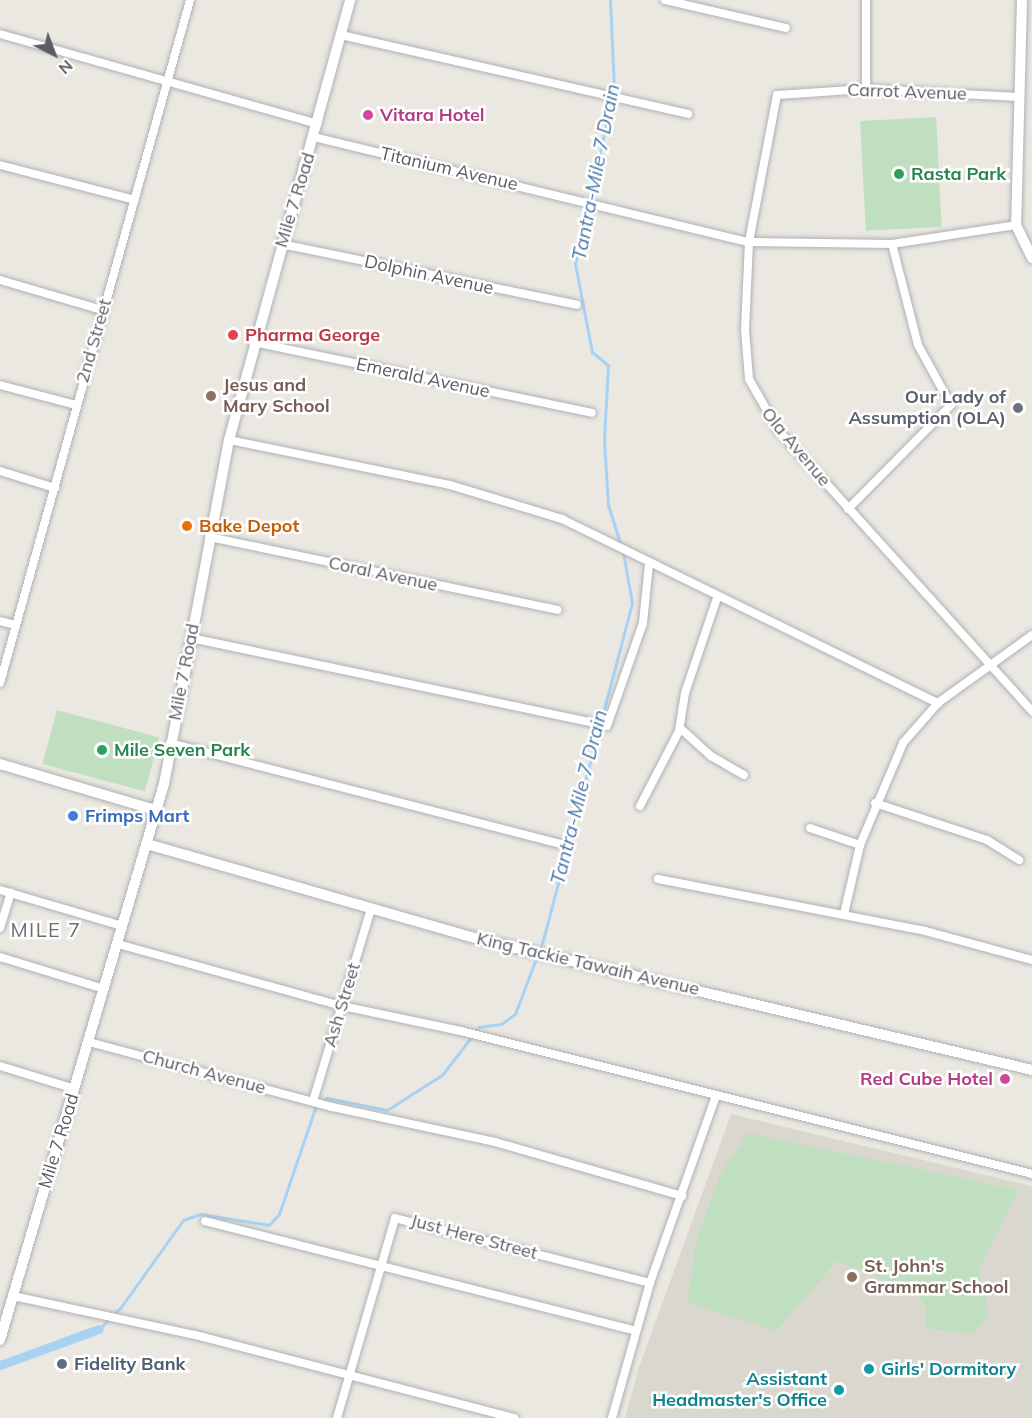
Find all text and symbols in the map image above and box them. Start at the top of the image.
north arrow [24,24,84,84]
text: N [55,56,77,79]
street label: Carrot Avenue [847,79,967,105]
water label: Tantra-Mile 7 Drain [566,82,624,262]
place label: Vitara Hotel [380,104,485,126]
marker: Vitara Hotel [361,108,375,122]
street label: Titanium Avenue [378,143,520,195]
street label: Mile 7 Road [270,150,320,250]
place label: Rasta Park [911,163,1006,185]
marker: Rasta Park [892,167,906,181]
street label: Dolphin Avenue [362,251,496,299]
street label: 2nd Street [72,296,116,386]
place label: Pharma George [245,324,380,346]
marker: Pharma George [226,328,240,342]
street label: Emerald Avenue [354,353,492,403]
place label: Jesus and Mary School [223,375,330,418]
place label: Our Lady of Assumption (OLA) [849,387,1006,430]
marker: Jesus and Mary School [204,389,218,403]
marker: Our Lady of Assumption (OLA) [1011,401,1025,415]
street label: Ola Avenue [757,403,835,491]
place label: Bake Depot [199,515,299,537]
marker: Bake Depot [180,519,194,533]
street label: Coral Avenue [327,552,439,596]
street label: Mile 7 Road [164,622,204,722]
water label: Tantra-Mile 7 Drain [545,707,611,887]
place label: Mile Seven Park [114,739,250,761]
marker: Mile Seven Park [95,743,109,757]
place label: Frimps Mart [85,805,189,827]
marker: Frimps Mart [66,809,80,823]
district label: MILE 7 [10,917,82,941]
street label: King Tackie Tawaih Avenue [475,928,701,1000]
street label: Ash Street [319,960,365,1050]
street label: Church Avenue [140,1045,268,1099]
place label: Red Cube Hotel [860,1068,993,1090]
marker: Red Cube Hotel [998,1072,1012,1086]
street label: Mile 7 Road [34,1091,84,1191]
street label: Just Here Street [408,1210,540,1264]
place label: St. John's Grammar School [864,1256,1009,1298]
marker: St. John's Grammar School [845,1270,859,1284]
place label: Fidelity Bank [74,1353,185,1375]
marker: Fidelity Bank [55,1357,69,1371]
place label: Girls' Dormitory [881,1358,1016,1380]
marker: Girls' Dormitory [862,1362,876,1376]
place label: Assistant Headmaster's Office [652,1369,827,1412]
marker: Assistant Headmaster's Office [832,1383,846,1397]

